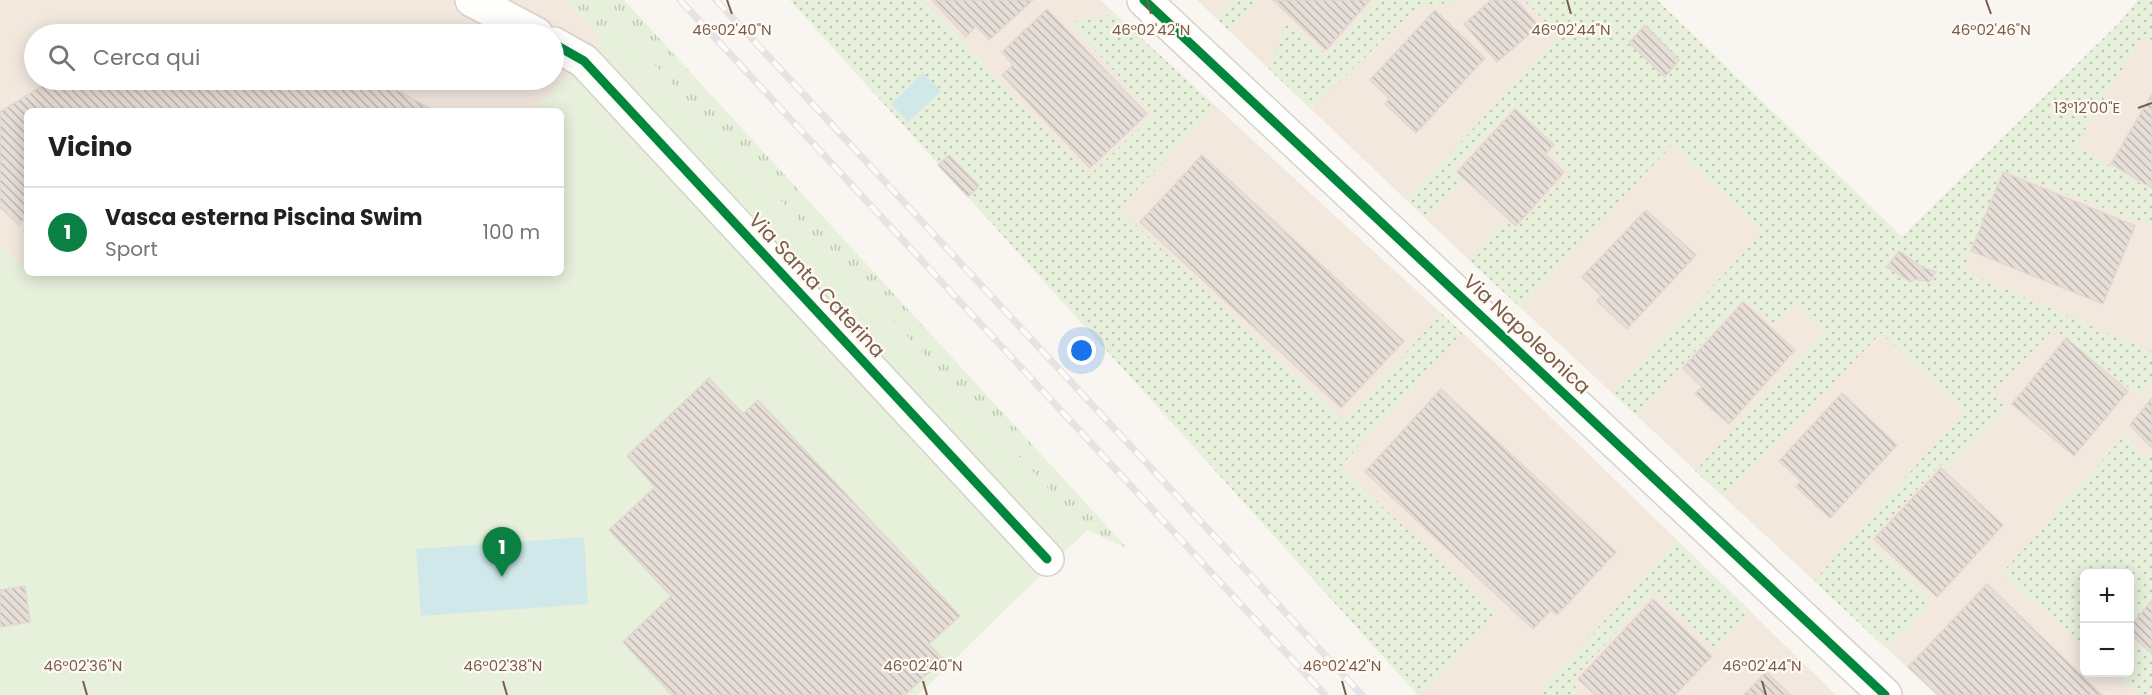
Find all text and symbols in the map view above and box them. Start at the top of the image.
text: 46°02'40"N [692,19,772,40]
text: 46°02'42"N [1112,19,1190,40]
text: 46°02'44"N [1531,19,1611,40]
text: 46°02'46"N [1951,19,2031,40]
search box [24,24,564,90]
icon: search [45,41,78,74]
text: Cerca qui [93,42,200,73]
text: 13°12'00"E [2054,97,2120,118]
text: Vicino [48,129,132,165]
text: Vasca esterna Piscina Swim [105,202,422,233]
street label: Via Santa Caterina [742,206,892,364]
text: 1 [64,218,71,246]
text: 100 m [483,218,540,246]
text: Sport [105,235,158,263]
street label: Via Napoleonica [1457,268,1597,400]
your location [1067,336,1096,365]
pin: 1 [482,528,522,577]
map controls [2080,569,2134,677]
button: + [2080,569,2134,623]
button: − [2080,623,2134,677]
text: 46°02'36"N [44,655,122,676]
text: 46°02'38"N [464,655,542,676]
text: 46°02'40"N [883,655,963,676]
text: 46°02'42"N [1303,655,1381,676]
text: 46°02'44"N [1722,655,1802,676]

